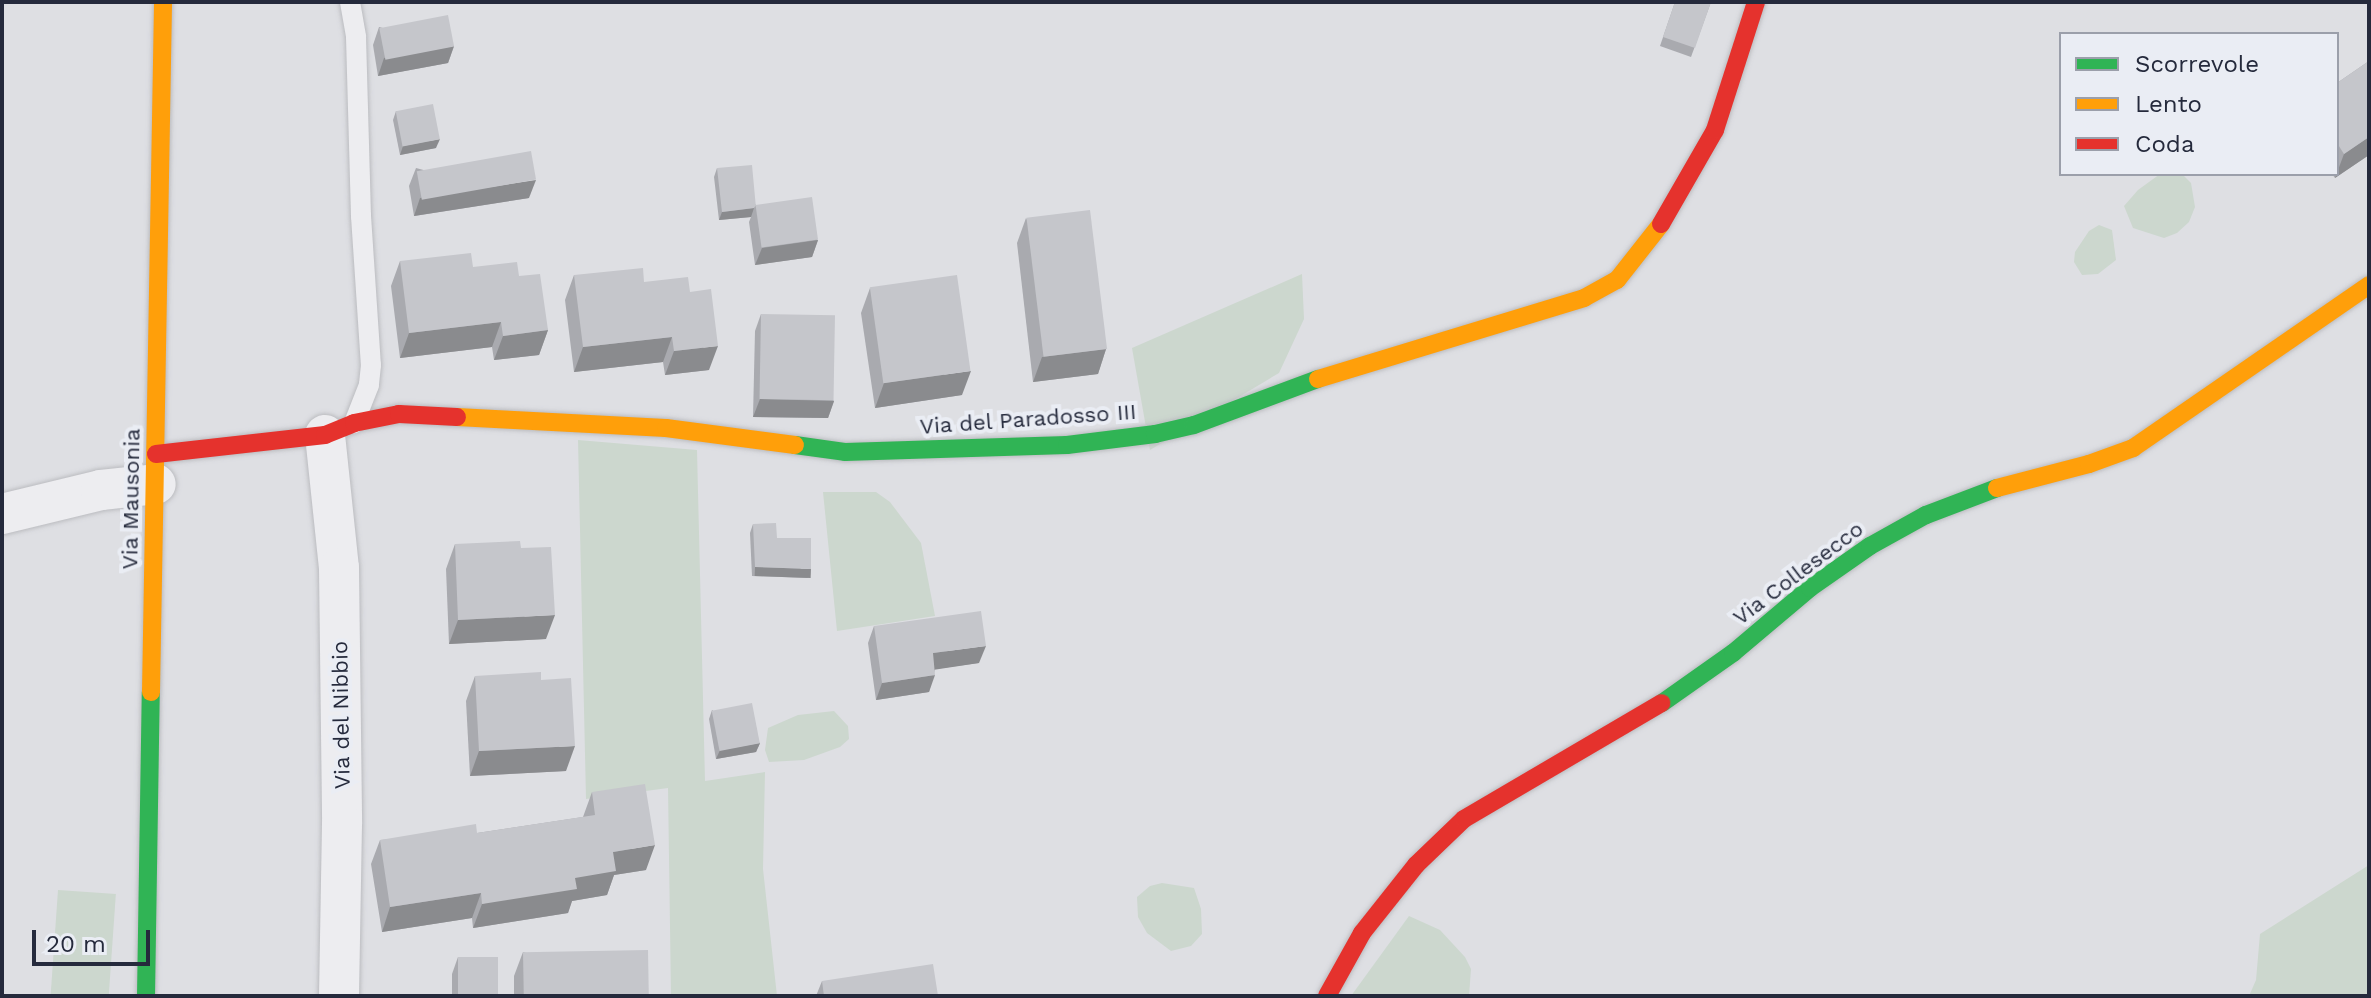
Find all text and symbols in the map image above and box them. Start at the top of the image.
legend [2059,32,2339,176]
text: Scorrevole [2135,50,2259,78]
text: Lento [2135,90,2202,118]
text: Coda [2135,130,2195,158]
street label: Via del Paradosso III [918,398,1138,440]
street label: Via Mausonia [117,428,145,570]
street label: Via Collesecco [1728,515,1868,631]
street label: Via del Nibbio [326,640,356,790]
scale bar [36,914,154,964]
text: 20 m [46,930,106,958]

